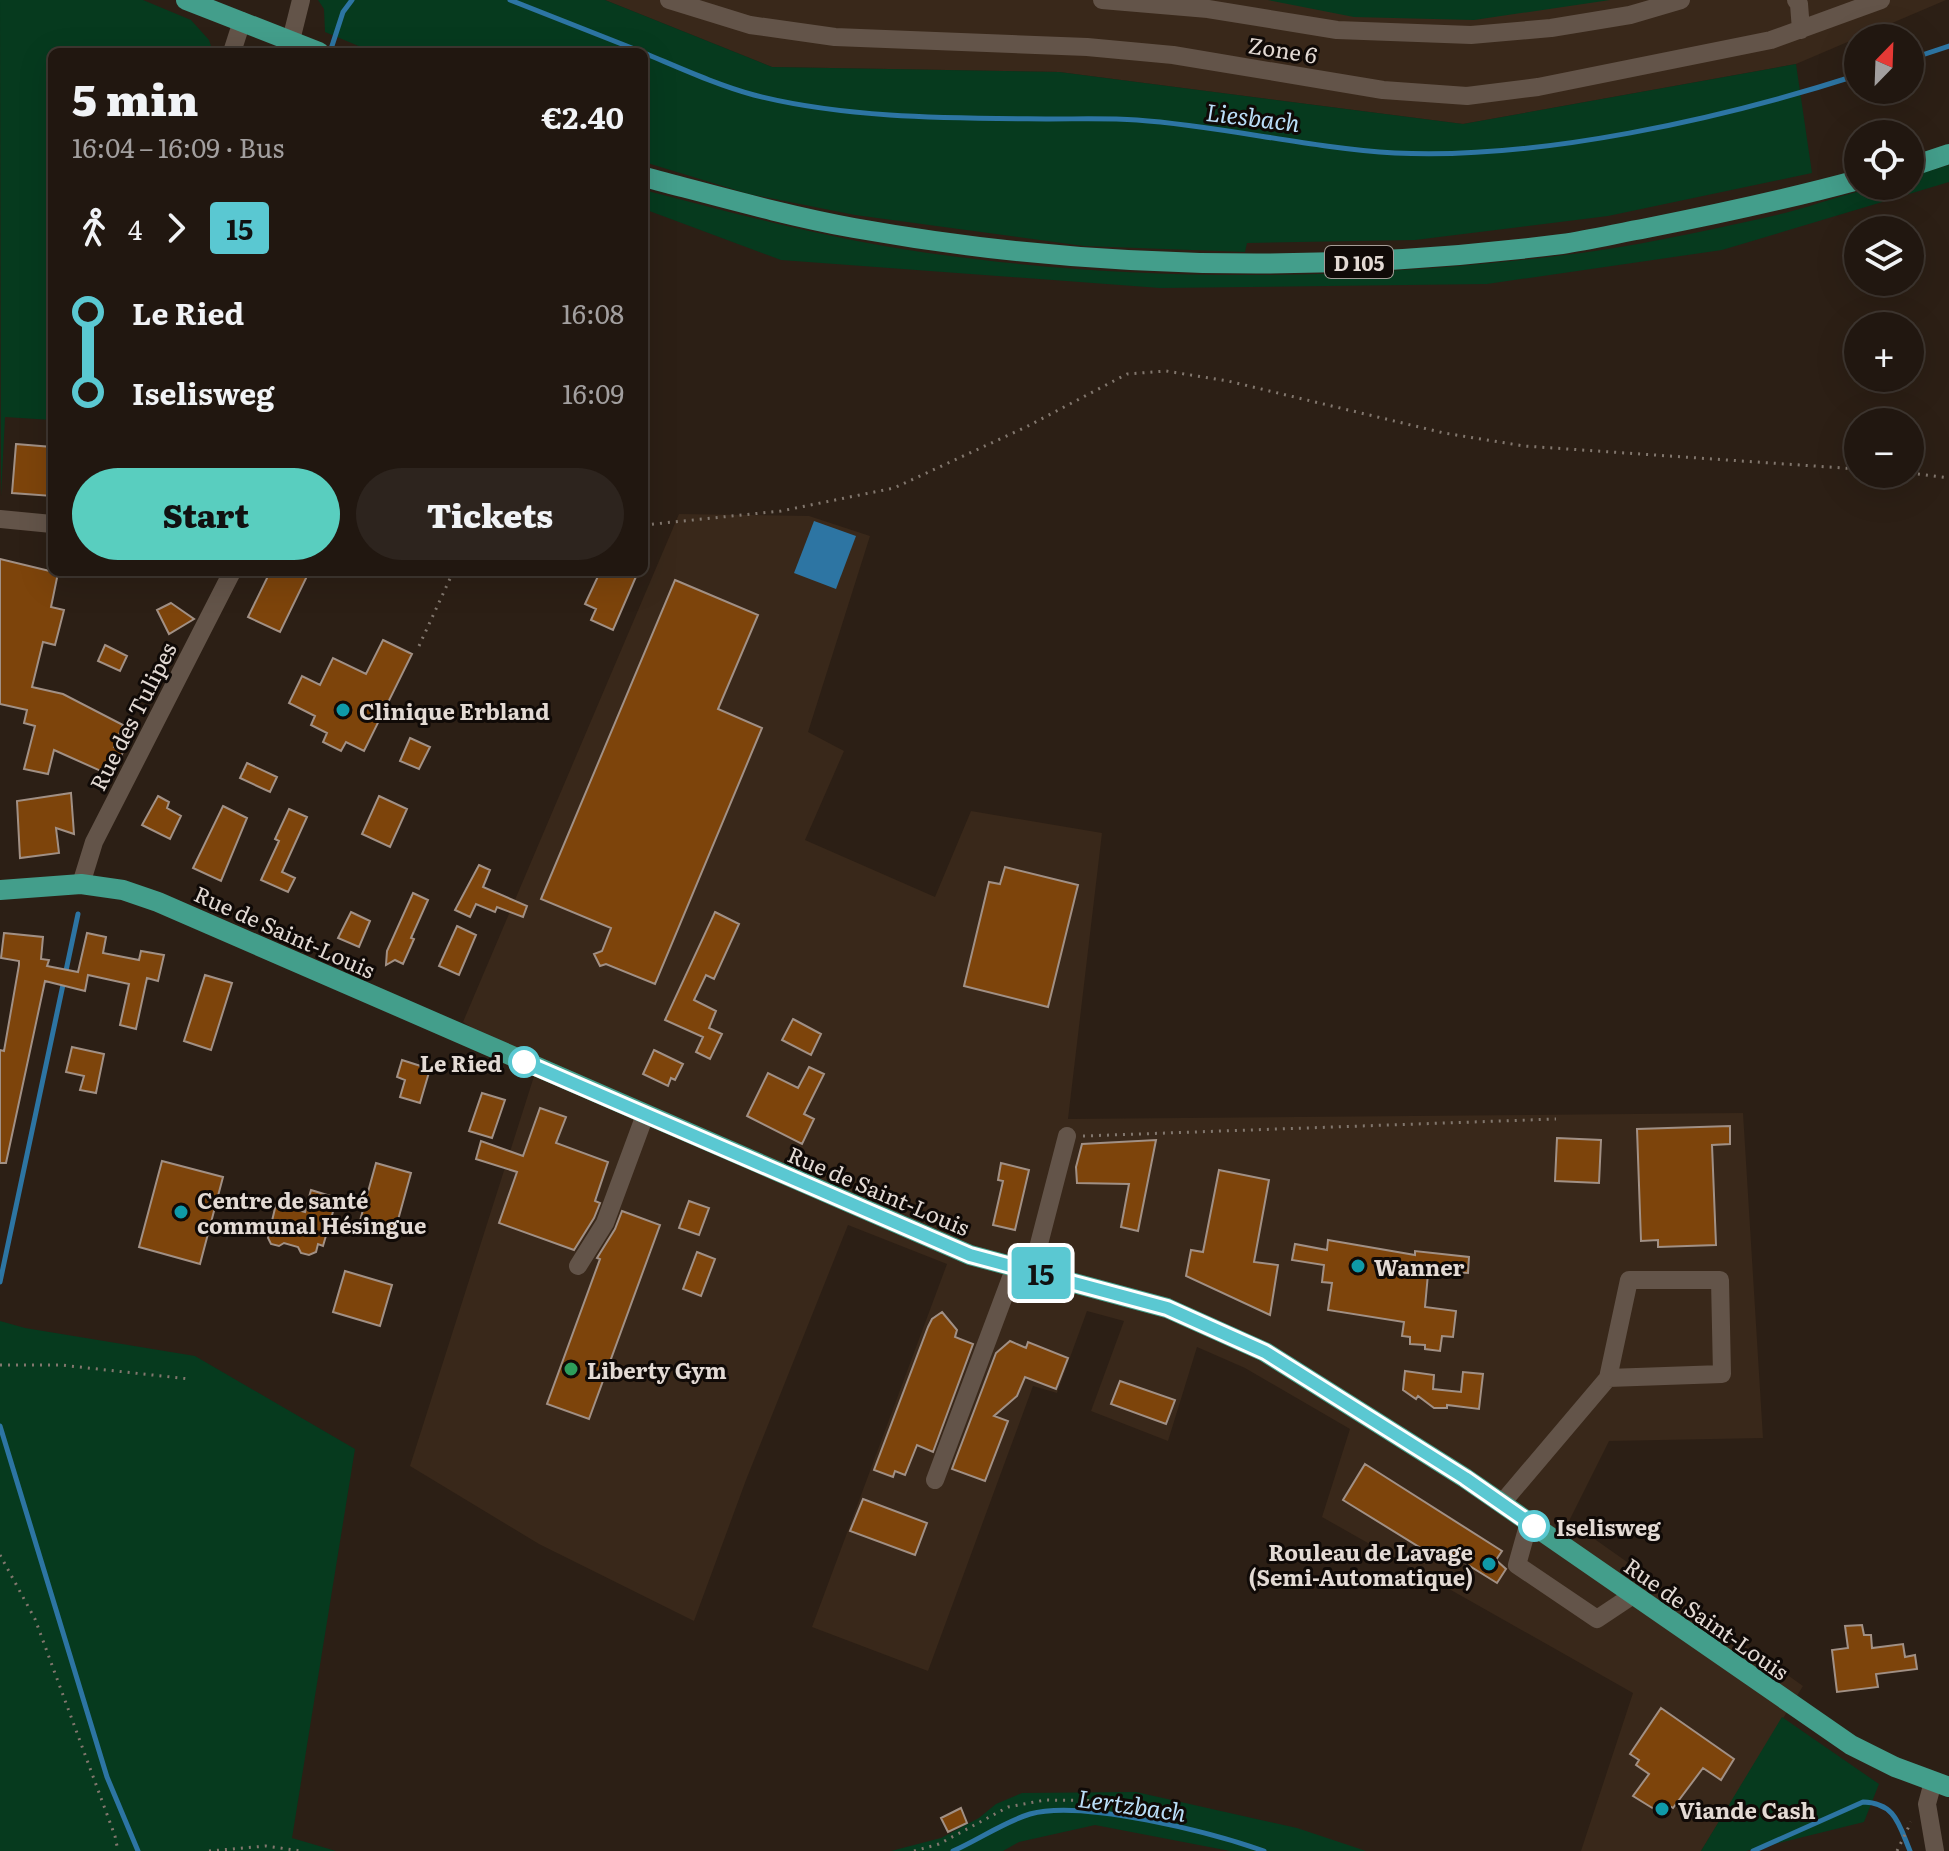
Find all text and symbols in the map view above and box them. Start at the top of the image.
north arrow [1844,24,1924,104]
map controls [1844,24,1924,488]
street label: Zone 6 [1246,27,1320,71]
text: 5 min [72,64,199,130]
water label: Liesbach [1204,93,1302,139]
text: €2.40 [541,94,624,138]
button: locate [1844,120,1924,200]
text: 16:04 – 16:09 · Bus [72,127,284,166]
icon: walk [72,206,116,250]
icon: forward [154,206,198,250]
text: 15 [226,207,253,249]
text: 4 [128,209,142,248]
button: layers [1844,216,1924,296]
road number: D 105 [1325,246,1393,278]
text: Le Ried [132,290,244,334]
text: 16:08 [561,293,624,332]
button: + [1844,312,1924,392]
text: Iselisweg [132,370,275,414]
text: 16:09 [562,373,624,412]
button: − [1844,408,1924,488]
button: Start [72,468,340,560]
button: Tickets [356,468,624,560]
street label: Rue des Tulipes [80,636,184,796]
place label: Clinique Erbland [359,694,550,727]
marker: Clinique Erbland [334,701,352,719]
street label: Rue de Saint-Louis [189,876,381,986]
place label: Le Ried [420,1046,502,1079]
marker: Le Ried [509,1047,539,1077]
street label: Rue de Saint-Louis [783,1137,975,1243]
place label: Centre de santé communal Hésingue [197,1183,426,1241]
marker: Centre de santé communal Hésingue [172,1203,190,1221]
line badge: 15 [1005,1247,1077,1299]
place label: Wanner [1374,1250,1464,1283]
text: 15 [1028,1252,1054,1294]
marker: Wanner [1349,1257,1367,1275]
place label: Liberty Gym [587,1353,727,1386]
marker: Liberty Gym [562,1360,580,1378]
place label: Iselisweg [1556,1510,1661,1543]
marker: Iselisweg [1519,1511,1549,1541]
place label: Rouleau de Lavage (Semi-Automatique) [1249,1535,1473,1593]
street label: Rue de Saint-Louis [1618,1549,1796,1687]
marker: Rouleau de Lavage (Semi-Automatique) [1480,1555,1498,1573]
water label: Lertzbach [1076,1779,1188,1829]
place label: Viande Cash [1678,1793,1816,1826]
marker: Viande Cash [1653,1800,1671,1818]

